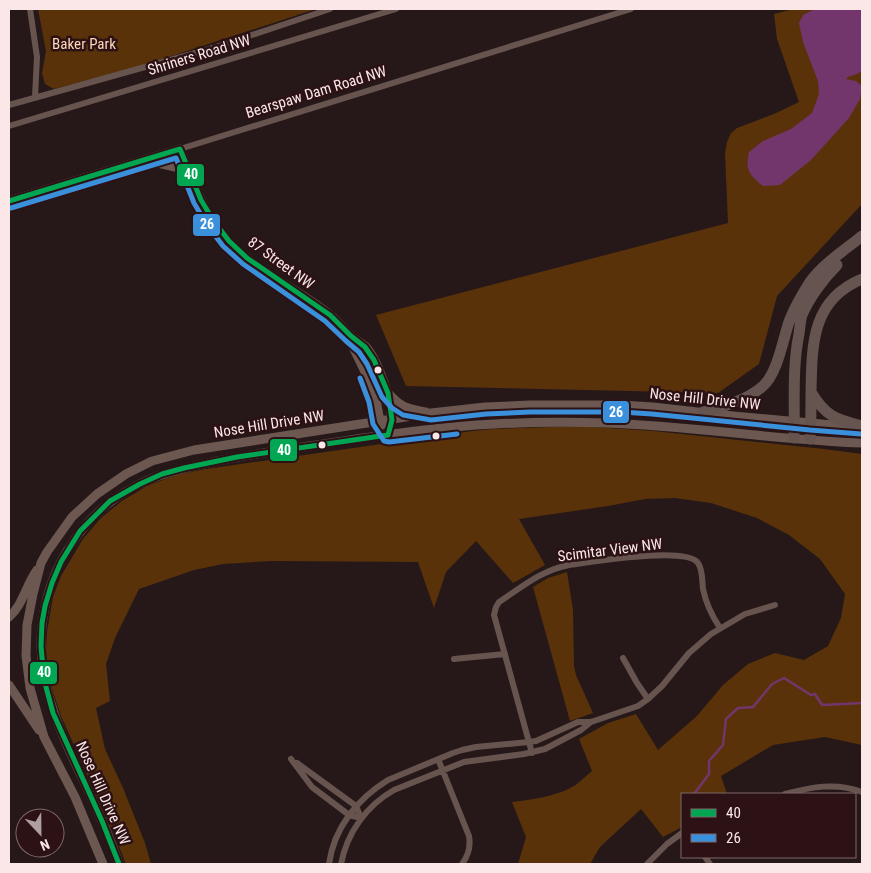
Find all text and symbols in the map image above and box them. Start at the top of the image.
street label: Shriners Road NW [145,31,253,79]
park label: Baker Park [52,35,116,53]
street label: Bearspaw Dam Road NW [243,62,389,122]
line badge: 40 [176,163,205,187]
text: 40 [184,166,198,182]
line badge: 26 [192,213,221,237]
text: 26 [200,216,214,232]
street label: 87 Street NW [244,233,318,293]
unlabelled marker [373,365,383,375]
street label: Nose Hill Drive NW [649,384,762,414]
line badge: 26 [602,400,630,424]
text: 26 [609,404,623,420]
street label: Nose Hill Drive NW [213,406,326,442]
unlabelled marker [431,431,441,441]
line badge: 40 [269,438,298,462]
unlabelled marker [317,440,327,450]
text: 40 [277,442,291,458]
street label: Scimitar View NW [557,535,664,565]
line badge: 40 [29,661,58,685]
text: 40 [37,664,51,680]
street label: Nose Hill Drive NW [72,738,134,848]
legend [681,793,856,858]
text: 40 [726,804,741,822]
north arrow [15,808,65,858]
text: 26 [726,829,741,847]
text: N [38,836,52,854]

